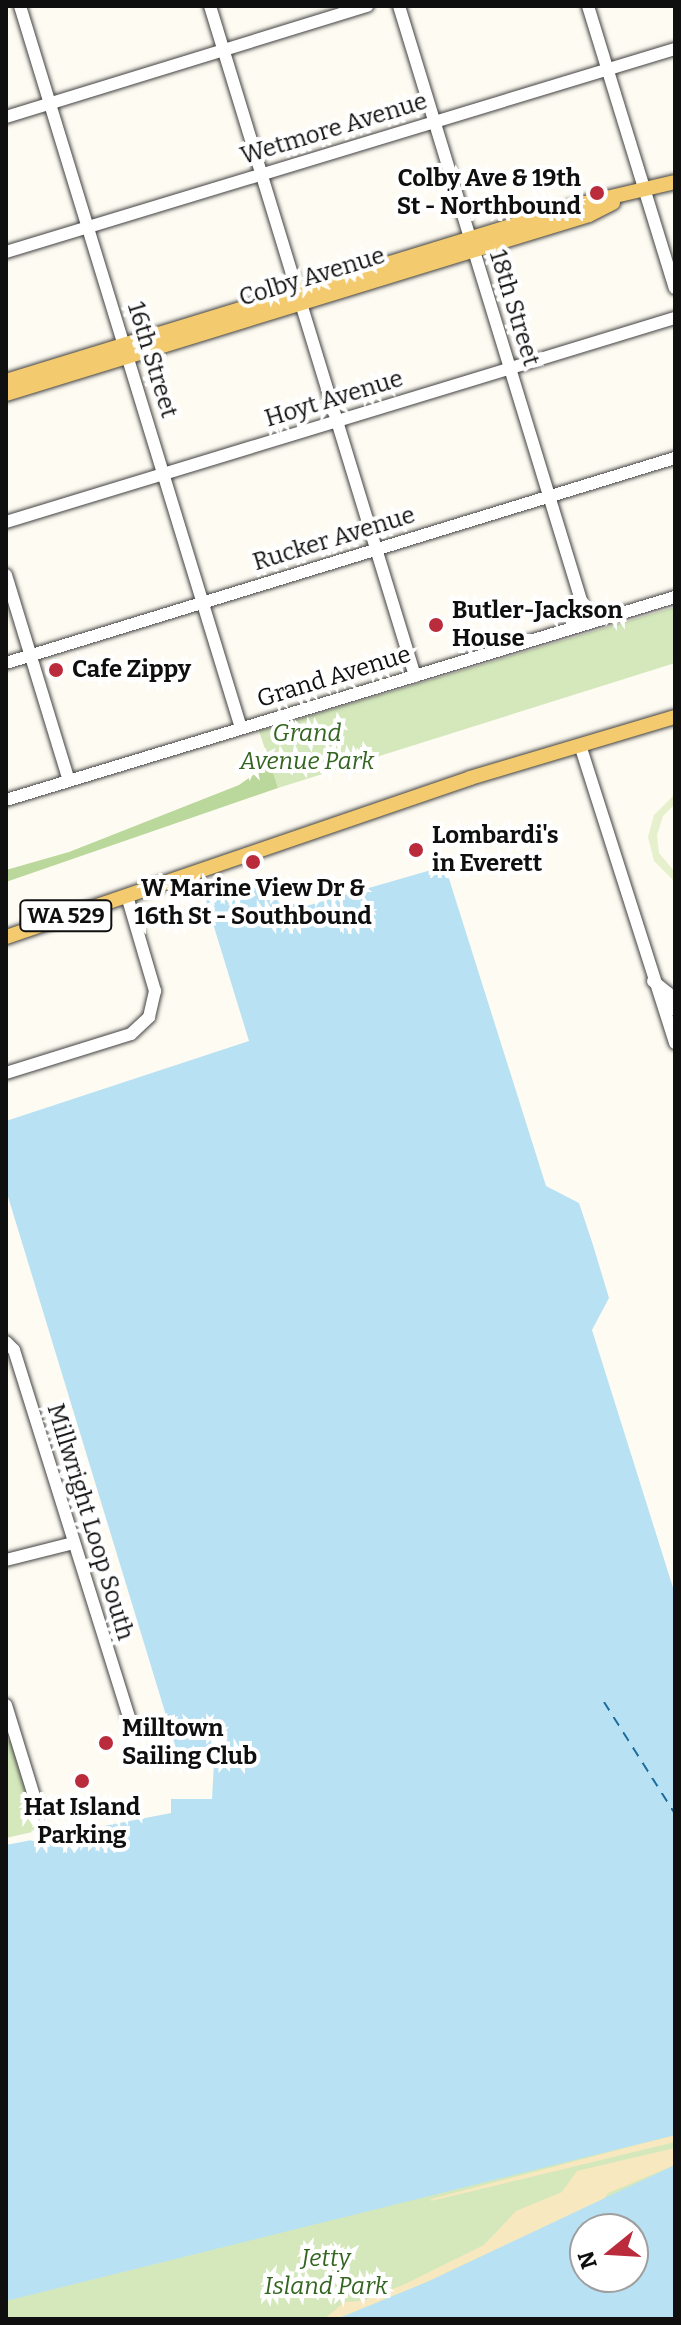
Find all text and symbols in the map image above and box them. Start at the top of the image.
street label: Wetmore Avenue [237,87,431,171]
place label: Colby Ave & 19th St - Northbound [397,165,581,221]
marker: Colby Ave & 19th St - Northbound [588,184,606,202]
street label: Colby Avenue [236,241,388,313]
street label: 18th Street [483,246,545,370]
street label: 16th Street [121,299,183,421]
street label: Hoyt Avenue [261,364,407,434]
street label: Rucker Avenue [250,501,418,577]
place label: Butler-Jackson House [452,597,623,653]
marker: Butler-Jackson House [427,616,445,634]
street label: Grand Avenue [254,640,414,714]
place label: Cafe Zippy [72,656,191,684]
marker: Cafe Zippy [47,661,65,679]
park label: Grand Avenue Park [240,720,374,776]
place label: Lombardi's in Everett [432,822,559,878]
marker: Lombardi's in Everett [407,841,425,859]
marker: W Marine View Dr & 16th St - Southbound [244,853,262,871]
place label: W Marine View Dr & 16th St - Southbound [134,875,372,931]
road number: WA 529 [18,898,114,934]
street label: Millwright Loop South [40,1400,140,1644]
place label: Milltown Sailing Club [122,1715,257,1771]
marker: Milltown Sailing Club [97,1734,115,1752]
marker: Hat Island Parking [73,1772,91,1790]
place label: Hat Island Parking [24,1794,140,1850]
north arrow [569,2213,649,2293]
park label: Jetty Island Park [264,2245,388,2301]
text: N [572,2248,603,2272]

